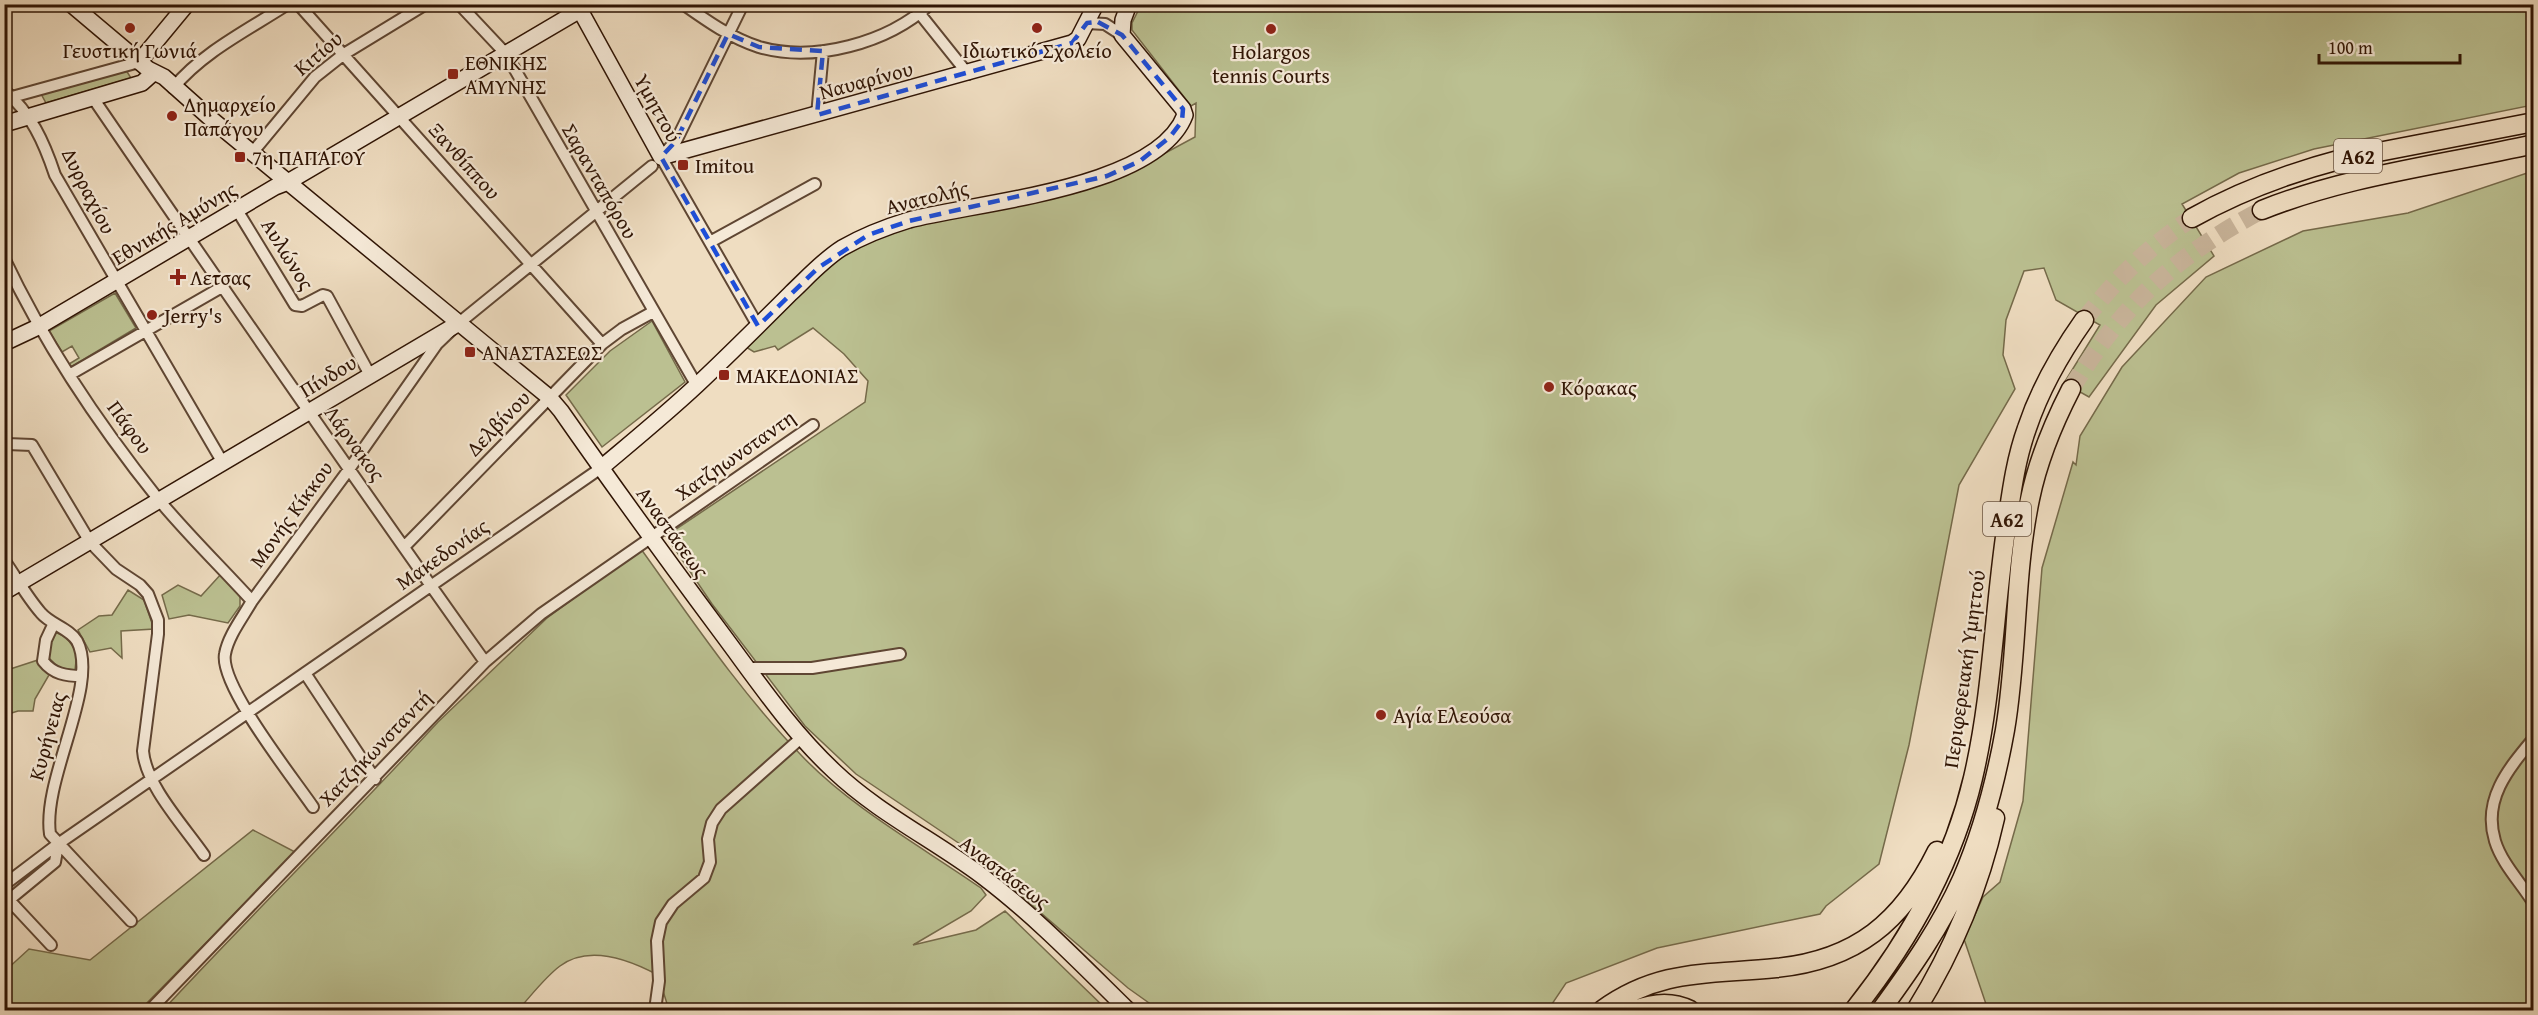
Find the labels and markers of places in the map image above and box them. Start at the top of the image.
marker: Γευστική Γωνιά [123,21,137,35]
marker: Ιδιωτικό Σχολείο [1030,21,1044,35]
marker: Holargos tennis Courts [1264,22,1278,36]
place label: Γευστική Γωνιά [63,35,197,66]
place label: Ιδιωτικό Σχολείο [962,35,1112,66]
place label: Holargos tennis Courts [1212,36,1330,91]
place label: ΕΘΝΙΚΗΣ ΑΜΥΝΗΣ [465,47,547,102]
marker: ΕΘΝΙΚΗΣ ΑΜΥΝΗΣ [446,67,460,81]
place label: Δημαρχείο Παπάγου [184,89,276,144]
marker: Δημαρχείο Παπάγου [165,109,179,123]
place label: 7η ΠΑΠΑΓΟΥ [252,142,366,173]
marker: 7η ΠΑΠΑΓΟΥ [233,150,247,164]
place label: Imitou [695,150,755,181]
marker: Imitou [676,158,690,172]
place label: Λετσας [190,262,251,293]
marker: Λετσας [171,270,185,284]
place label: Jerry's [161,300,222,331]
marker: Jerry's [145,308,159,322]
place label: ΑΝΑΣΤΑΣΕΩΣ [482,337,602,368]
marker: ΑΝΑΣΤΑΣΕΩΣ [463,345,477,359]
place label: ΜΑΚΕΔΟΝΙΑΣ [736,360,858,391]
marker: ΜΑΚΕΔΟΝΙΑΣ [717,368,731,382]
place label: Κόρακας [1561,372,1637,403]
marker: Κόρακας [1542,380,1556,394]
place label: Αγία Ελεούσα [1393,700,1512,731]
marker: Αγία Ελεούσα [1374,708,1388,722]

